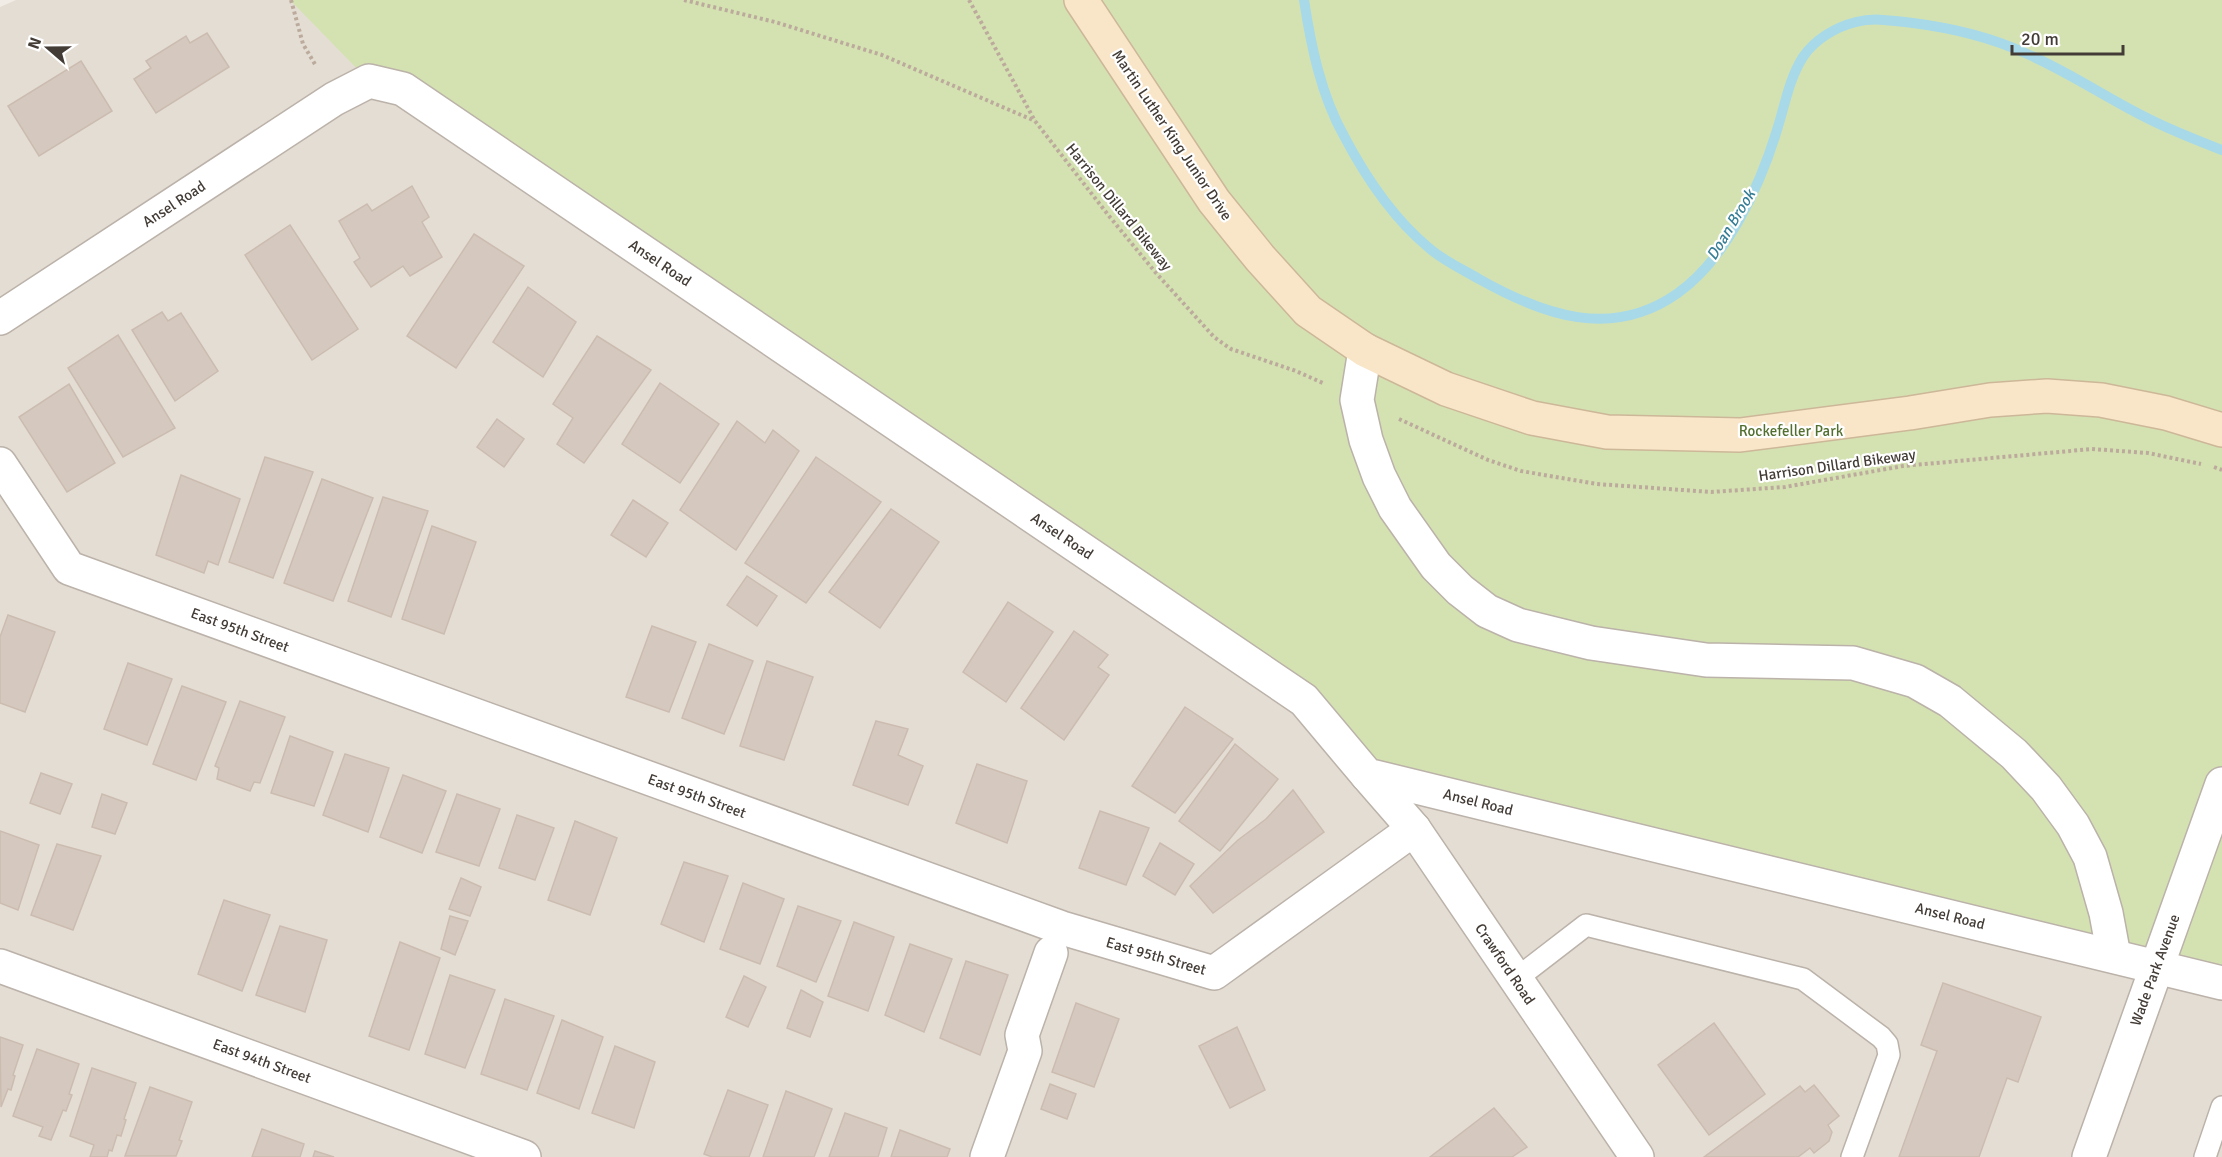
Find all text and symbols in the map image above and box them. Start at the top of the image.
north arrow [18,18,78,78]
scale bar [2012,18,2123,56]
text: 20 m [2021,28,2059,50]
text: N [24,35,46,52]
street label: Martin Luther King Junior Drive [1108,46,1236,224]
street label: Harrison Dillard Bikeway [1062,140,1176,274]
street label: Ansel Road [139,177,209,231]
water label: Doan Brook [1702,184,1761,264]
street label: Ansel Road [625,236,695,290]
park label: Rockefeller Park [1739,422,1844,440]
street label: Harrison Dillard Bikeway [1757,445,1917,485]
street label: Ansel Road [1027,509,1097,563]
street label: East 95th Street [188,604,292,656]
street label: East 95th Street [645,770,749,822]
street label: Ansel Road [1441,785,1515,819]
street label: Ansel Road [1913,899,1987,933]
street label: Wade Park Avenue [2126,912,2184,1028]
street label: Crawford Road [1471,920,1539,1008]
street label: East 95th Street [1104,933,1208,979]
street label: East 94th Street [210,1035,314,1087]

